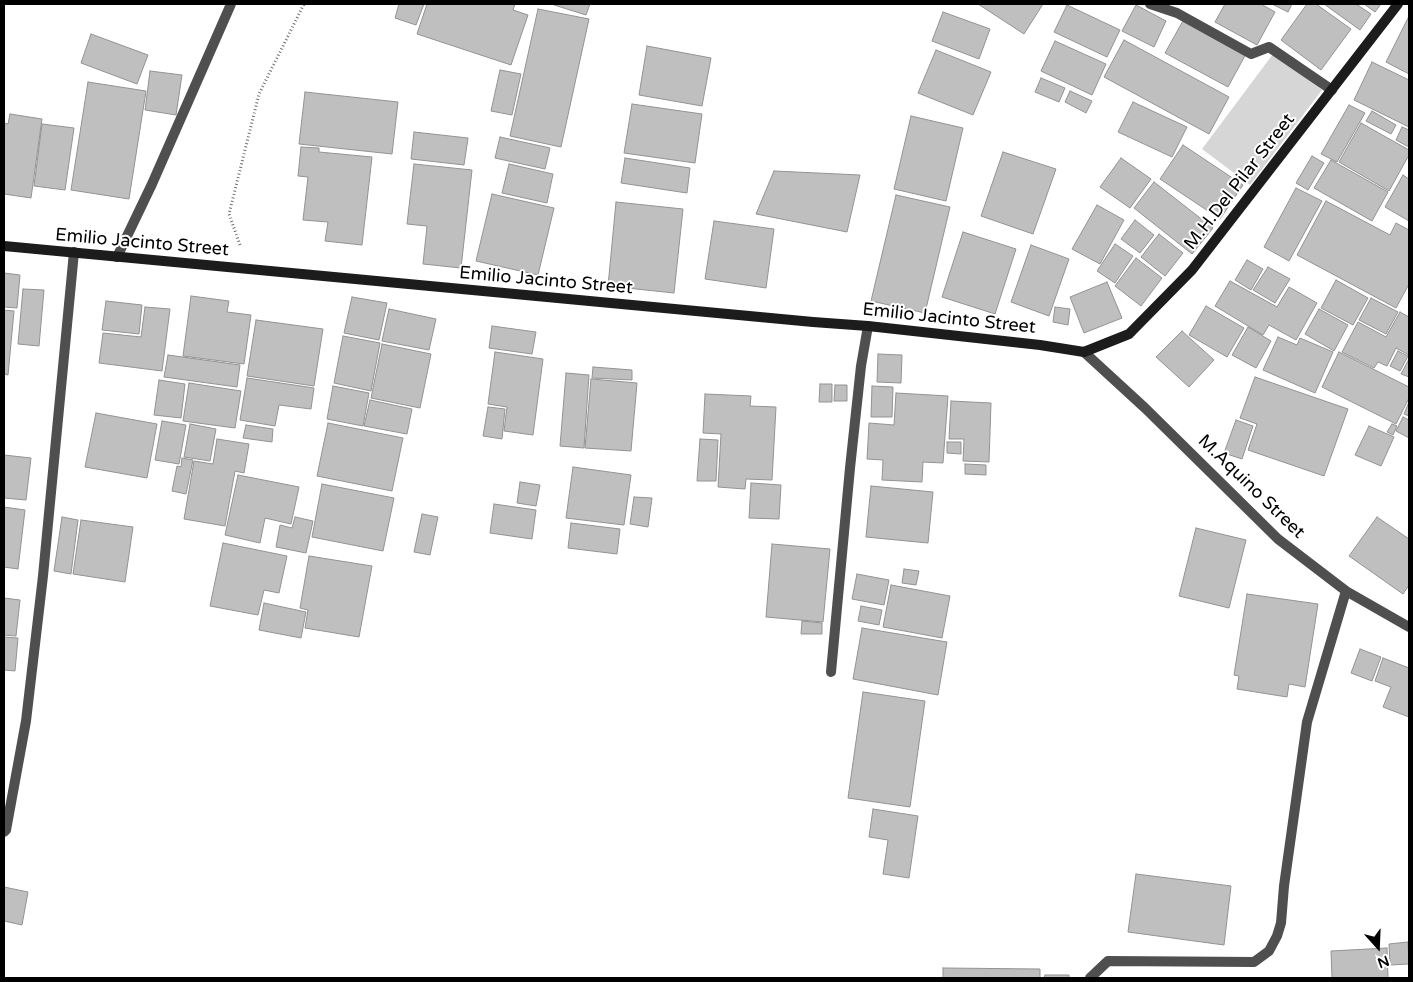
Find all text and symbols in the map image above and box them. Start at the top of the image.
street label: M.H.Del Pilar Street [1180,110,1300,254]
street label: Emilio Jacinto Street [54,225,230,261]
street label: Emilio Jacinto Street [458,263,634,299]
street label: Emilio Jacinto Street [861,299,1037,339]
street label: M.Aquino Street [1193,431,1309,543]
north arrow [1353,922,1403,972]
text: N [1375,952,1391,971]

